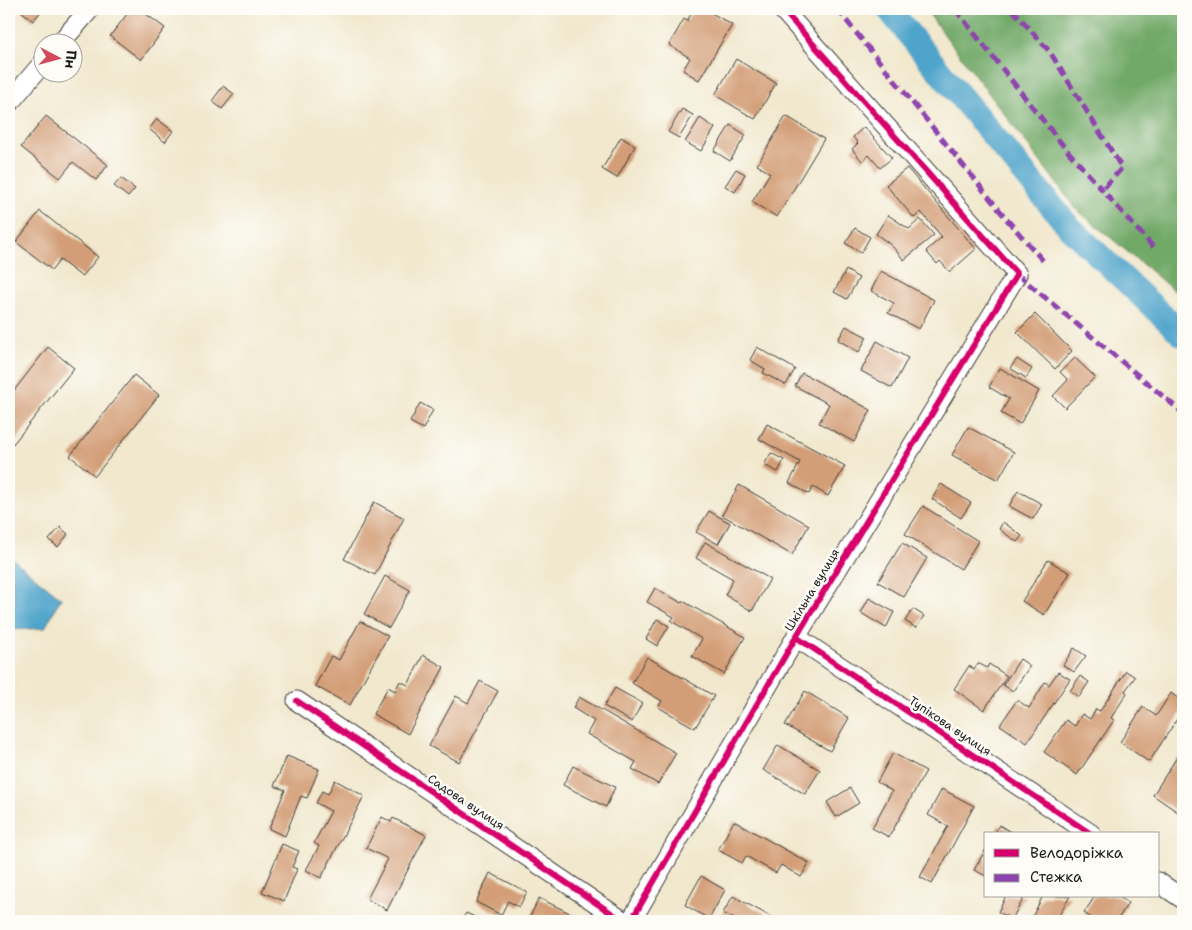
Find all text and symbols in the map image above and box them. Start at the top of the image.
north arrow [32,32,82,82]
text: Пн [61,49,81,69]
street label: Шкільна вулиця [781,546,843,634]
street label: Тупікова вулиця [906,692,994,760]
street label: Садова вулиця [425,770,507,834]
legend [984,832,1160,898]
text: Велодоріжка [1030,843,1124,863]
text: Стежка [1030,867,1083,887]

